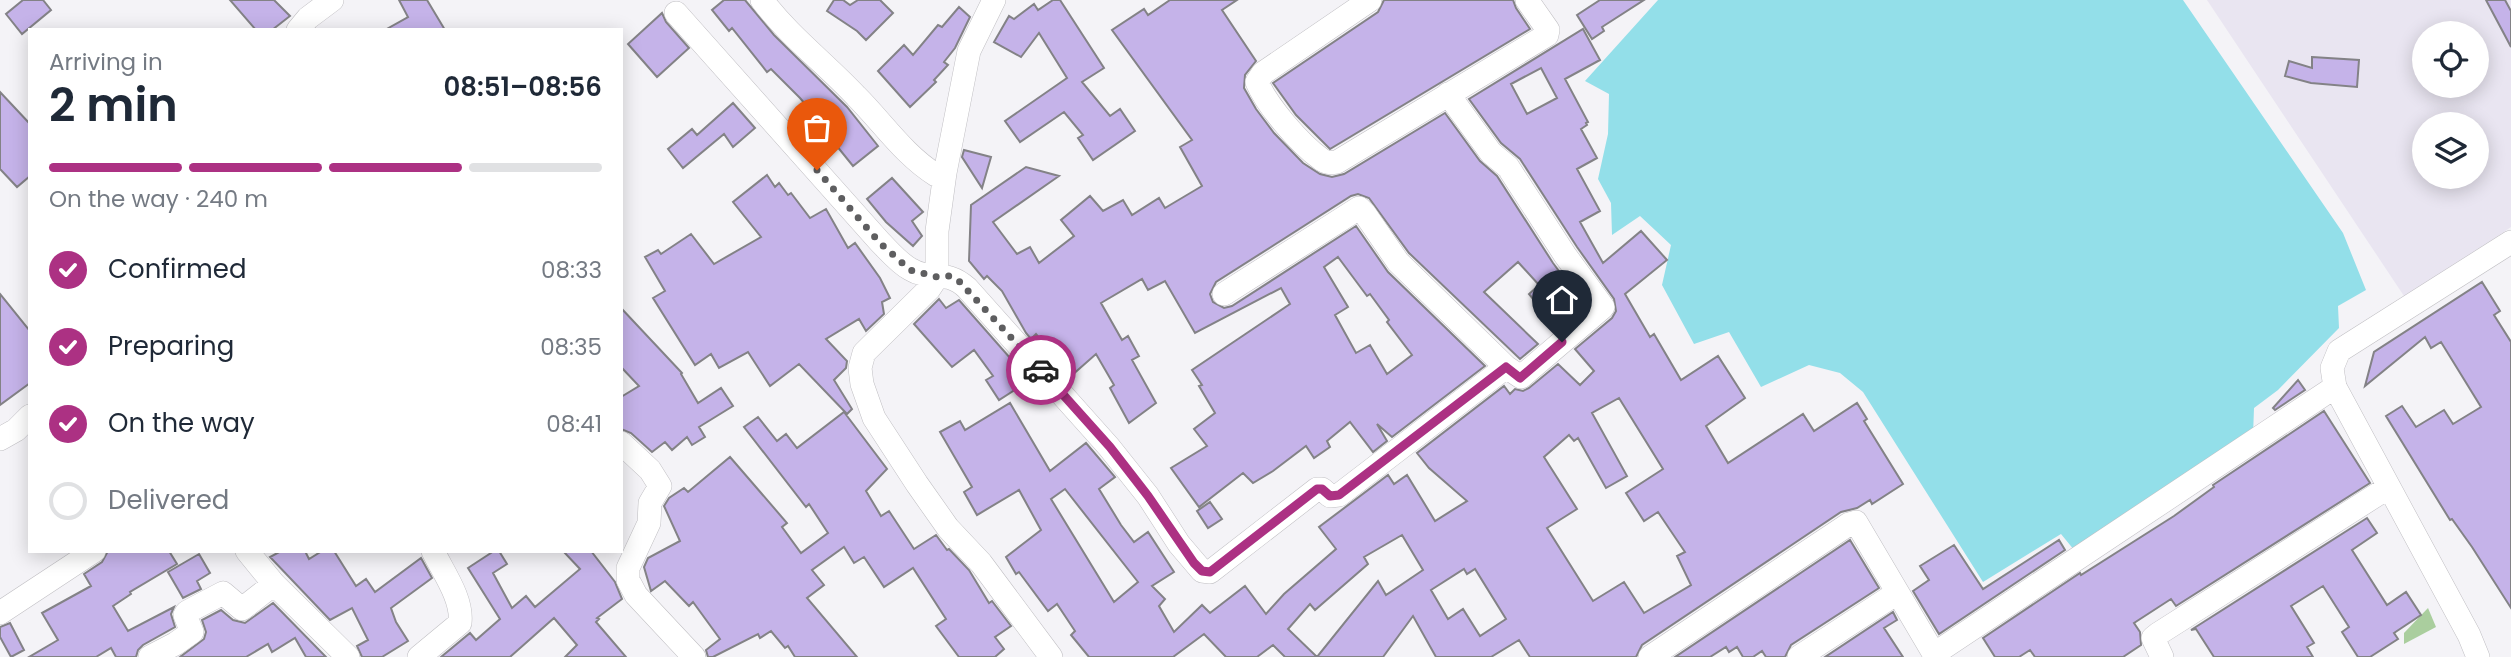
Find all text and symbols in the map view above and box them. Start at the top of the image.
map controls [2412,21,2489,189]
button: locate [2412,21,2489,98]
text: Arriving in [49,46,163,78]
text: 08:51–08:56 [444,69,602,105]
text: 2 min [49,73,178,137]
pin [787,98,847,170]
icon: bag [798,109,836,147]
button: layers [2412,112,2489,189]
text: On the way · 240 m [49,183,268,215]
icon: check [49,251,87,289]
text: Confirmed [108,251,246,287]
text: 08:33 [541,254,602,286]
pin [1532,270,1592,342]
icon: home [1543,281,1581,319]
icon: check [49,328,87,366]
text: Preparing [108,328,234,364]
text: 08:35 [540,331,602,363]
courier [1006,335,1076,405]
icon: car [1022,351,1060,389]
icon: check [49,405,87,443]
text: On the way [108,405,255,441]
text: 08:41 [546,408,602,440]
text: Delivered [108,482,229,518]

